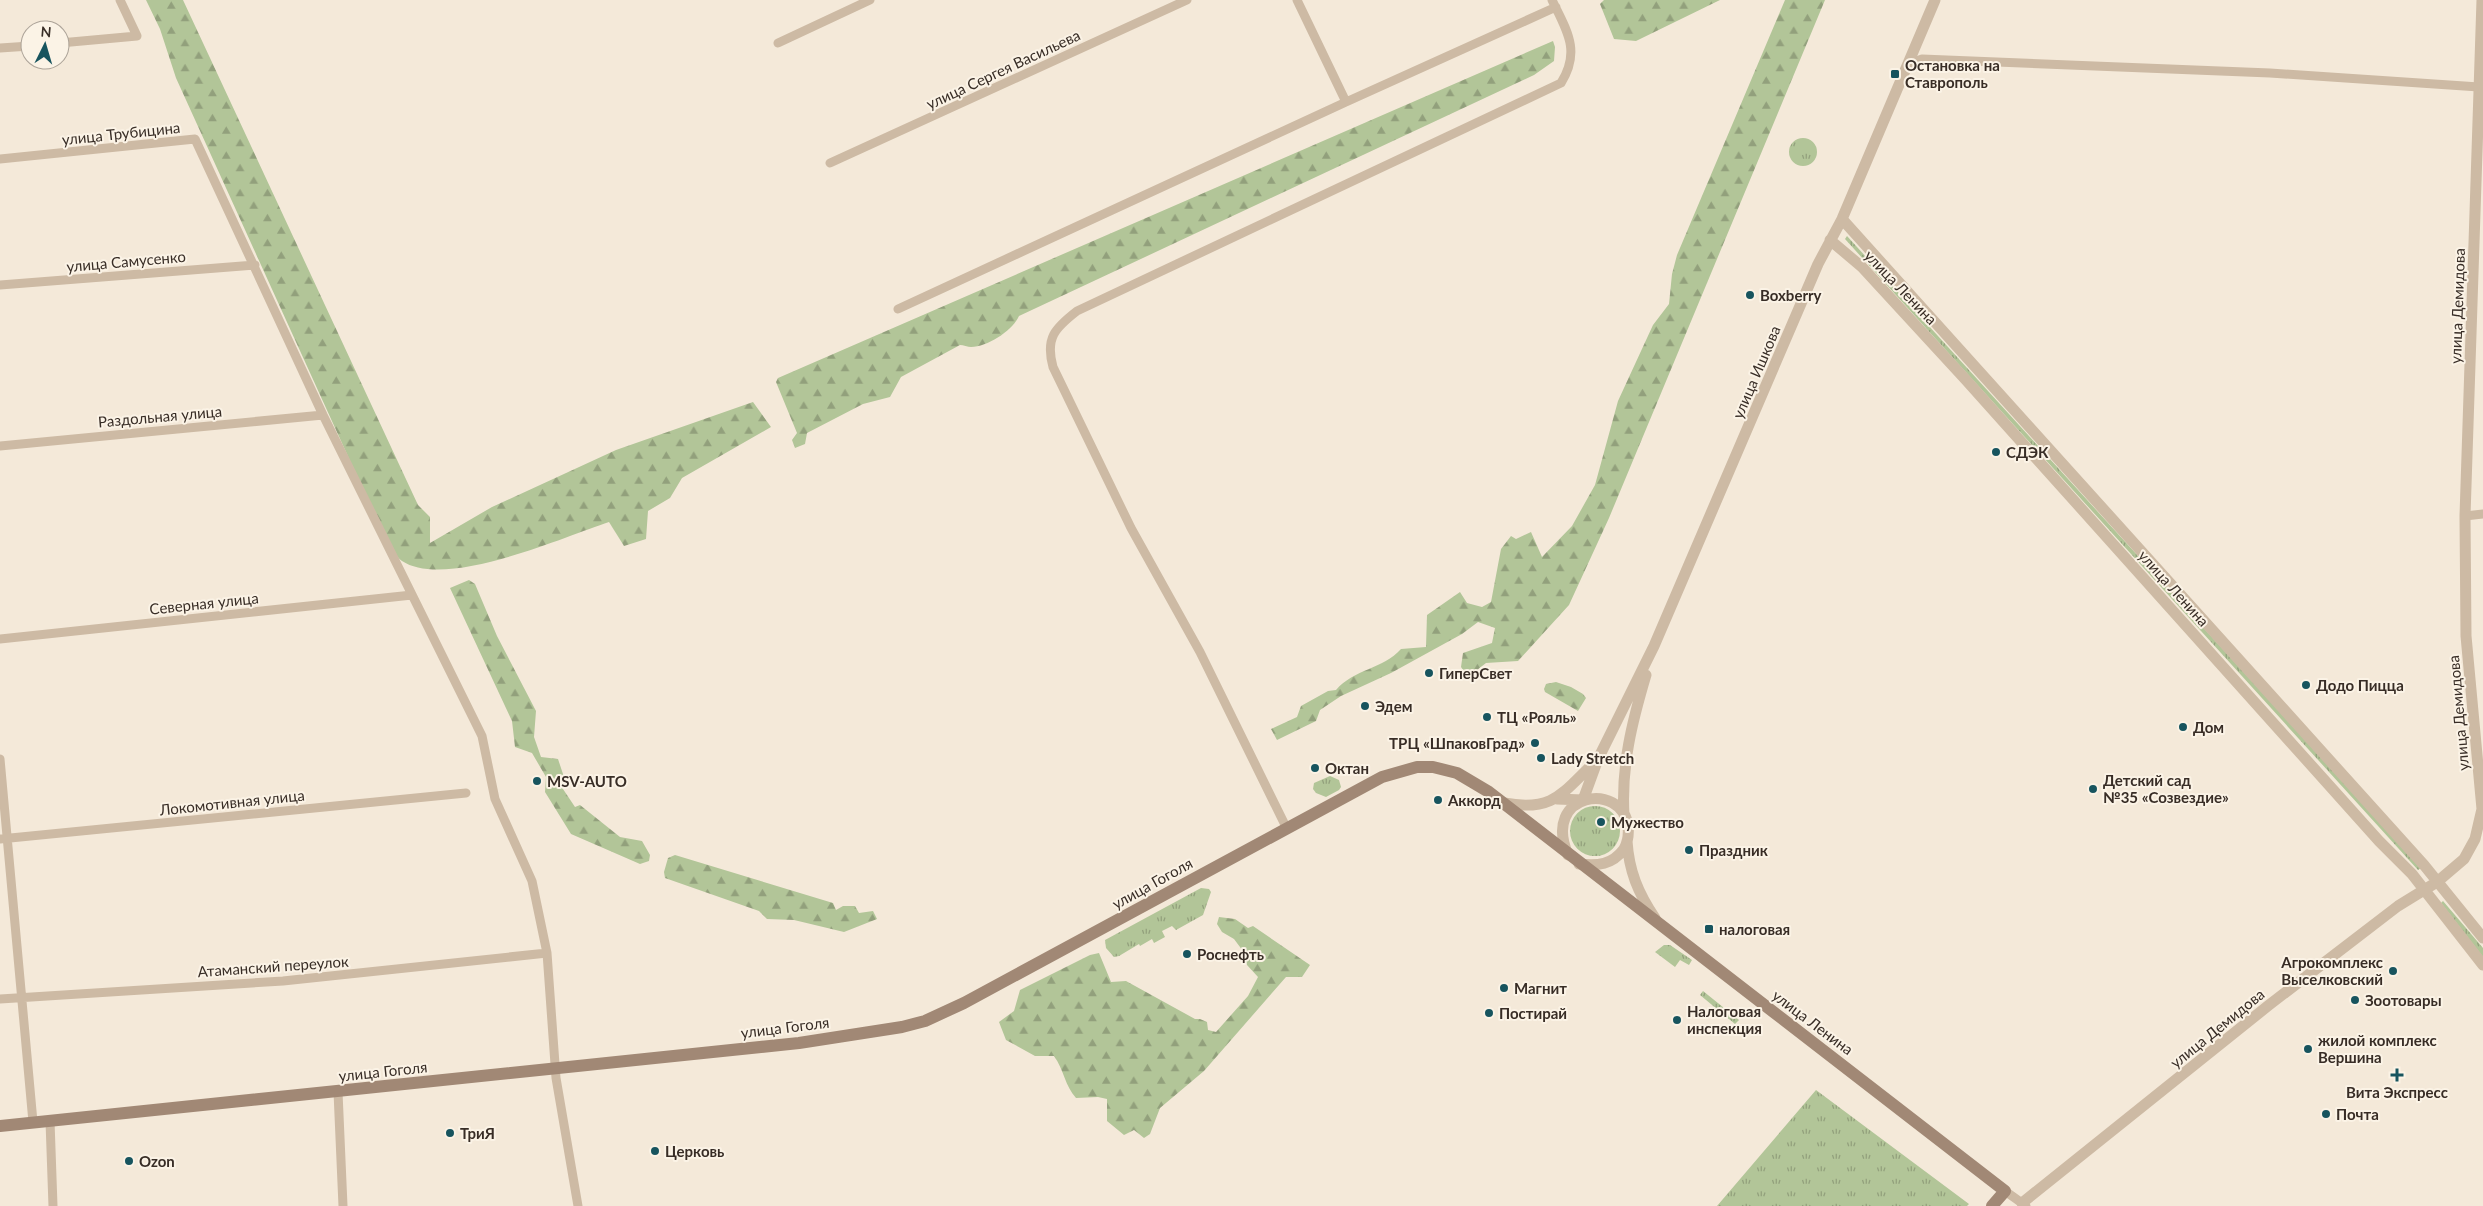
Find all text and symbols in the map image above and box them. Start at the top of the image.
north arrow [20,20,70,70]
text: N [40,23,52,40]
street label: улица Сергея Васильева [923,25,1083,113]
place label: Остановка на Ставрополь [1905,56,2000,91]
marker: Остановка на Ставрополь [1889,68,1901,80]
street label: улица Трубицина [61,118,181,148]
street label: улица Ленина [1861,246,1941,328]
street label: улица Самусенко [66,247,186,275]
street label: улица Демидова [2446,248,2468,364]
place label: Boxberry [1760,286,1822,304]
marker: Boxberry [1744,289,1756,301]
street label: улица Ишкова [1728,323,1784,421]
street label: Раздольная улица [97,402,223,430]
place label: СДЭК [2006,443,2049,461]
marker: СДЭК [1990,446,2002,458]
street label: улица Ленина [2135,546,2213,630]
street label: Северная улица [149,588,259,618]
street label: улица Демидова [2444,655,2472,771]
place label: ГиперСвет [1439,664,1513,682]
marker: ГиперСвет [1423,667,1435,679]
place label: Додо Пицца [2316,676,2404,694]
marker: Додо Пицца [2300,679,2312,691]
place label: Эдем [1375,697,1412,715]
marker: Эдем [1359,700,1371,712]
place label: ТЦ «Рояль» [1497,708,1577,726]
marker: ТЦ «Рояль» [1481,711,1493,723]
place label: Дом [2193,718,2224,736]
marker: Дом [2177,721,2189,733]
place label: ТРЦ «ШпаковГрад» [1389,734,1525,752]
marker: ТРЦ «ШпаковГрад» [1529,737,1541,749]
place label: Lady Stretch [1551,749,1634,767]
marker: Lady Stretch [1535,752,1547,764]
place label: Октан [1325,759,1369,777]
marker: Октан [1309,762,1321,774]
place label: Детский сад №35 «Созвездие» [2103,771,2229,806]
place label: MSV-AUTO [547,772,627,790]
marker: MSV-AUTO [531,775,543,787]
marker: Детский сад №35 «Созвездие» [2087,783,2099,795]
street label: Локомотивная улица [158,785,305,819]
place label: Аккорд [1447,791,1501,809]
marker: Аккорд [1432,794,1444,806]
place label: Мужество [1611,813,1684,831]
marker: Мужество [1595,816,1607,828]
place label: Праздник [1699,841,1769,859]
marker: Праздник [1683,844,1695,856]
street label: улица Гоголя [1109,854,1195,912]
place label: налоговая [1719,920,1790,938]
marker: налоговая [1703,923,1715,935]
place label: Роснефть [1197,945,1264,963]
marker: Роснефть [1181,948,1193,960]
street label: Атаманский переулок [197,952,349,980]
place label: Агрокомплекс Выселковский [2280,953,2383,988]
marker: Агрокомплекс Выселковский [2387,965,2399,977]
place label: Магнит [1514,979,1567,997]
marker: Магнит [1498,982,1510,994]
street label: улица Демидова [2166,985,2268,1071]
street label: улица Ленина [1769,986,1857,1058]
place label: Зоотовары [2365,991,2442,1009]
marker: Зоотовары [2349,994,2361,1006]
place label: Налоговая инспекция [1687,1002,1762,1037]
place label: Постирай [1499,1004,1567,1022]
marker: Постирай [1483,1007,1495,1019]
street label: улица Гоголя [740,1013,830,1041]
marker: Налоговая инспекция [1671,1014,1683,1026]
place label: жилой комплекс Вершина [2318,1031,2437,1066]
marker: жилой комплекс Вершина [2302,1043,2314,1055]
street label: улица Гоголя [338,1057,428,1085]
marker: Вита Экспресс [2391,1069,2403,1081]
place label: Вита Экспресс [2346,1083,2448,1101]
place label: Почта [2336,1105,2379,1123]
marker: Почта [2320,1108,2332,1120]
place label: ТриЯ [460,1124,495,1142]
marker: ТриЯ [444,1127,456,1139]
place label: Церковь [665,1142,724,1160]
marker: Церковь [649,1145,661,1157]
place label: Ozon [139,1152,175,1170]
marker: Ozon [123,1155,135,1167]

